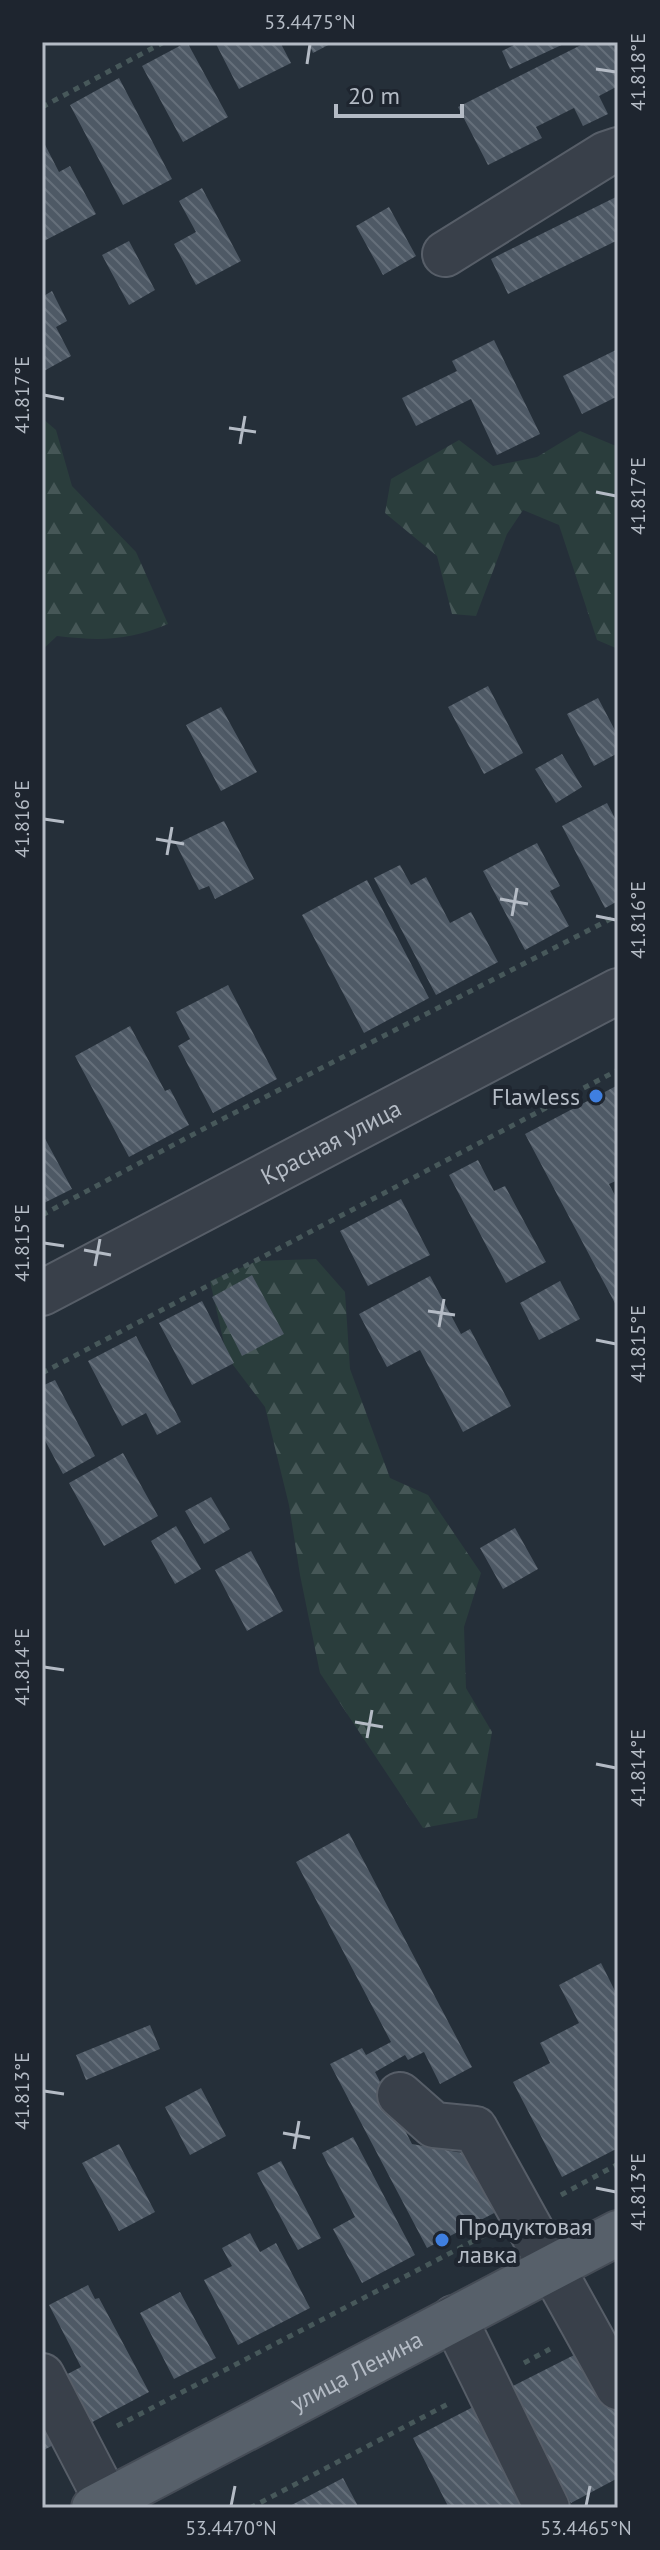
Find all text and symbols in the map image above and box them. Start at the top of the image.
text: 53.4475°N [264,9,356,35]
text: 41.818°E [625,33,651,111]
scale bar [336,68,462,118]
text: 20 m [348,80,400,111]
text: 41.817°E [9,356,35,434]
text: 41.817°E [625,457,651,535]
text: 41.816°E [9,780,35,858]
text: 41.816°E [625,881,651,959]
place label: Flawless [492,1081,580,1112]
marker: Flawless [587,1087,605,1105]
street label: Красная улица [255,1092,406,1191]
text: 41.815°E [9,1204,35,1282]
text: 41.815°E [625,1305,651,1383]
text: 41.814°E [9,1628,35,1706]
text: 41.814°E [625,1729,651,1807]
text: 41.813°E [9,2052,35,2130]
text: 41.813°E [625,2153,651,2231]
place label: Продуктовая лавка [457,2211,592,2270]
marker: Продуктовая лавка [433,2231,451,2249]
street label: улица Ленина [285,2323,428,2418]
text: 53.4470°N [185,2515,277,2541]
text: 53.4465°N [540,2515,632,2541]

